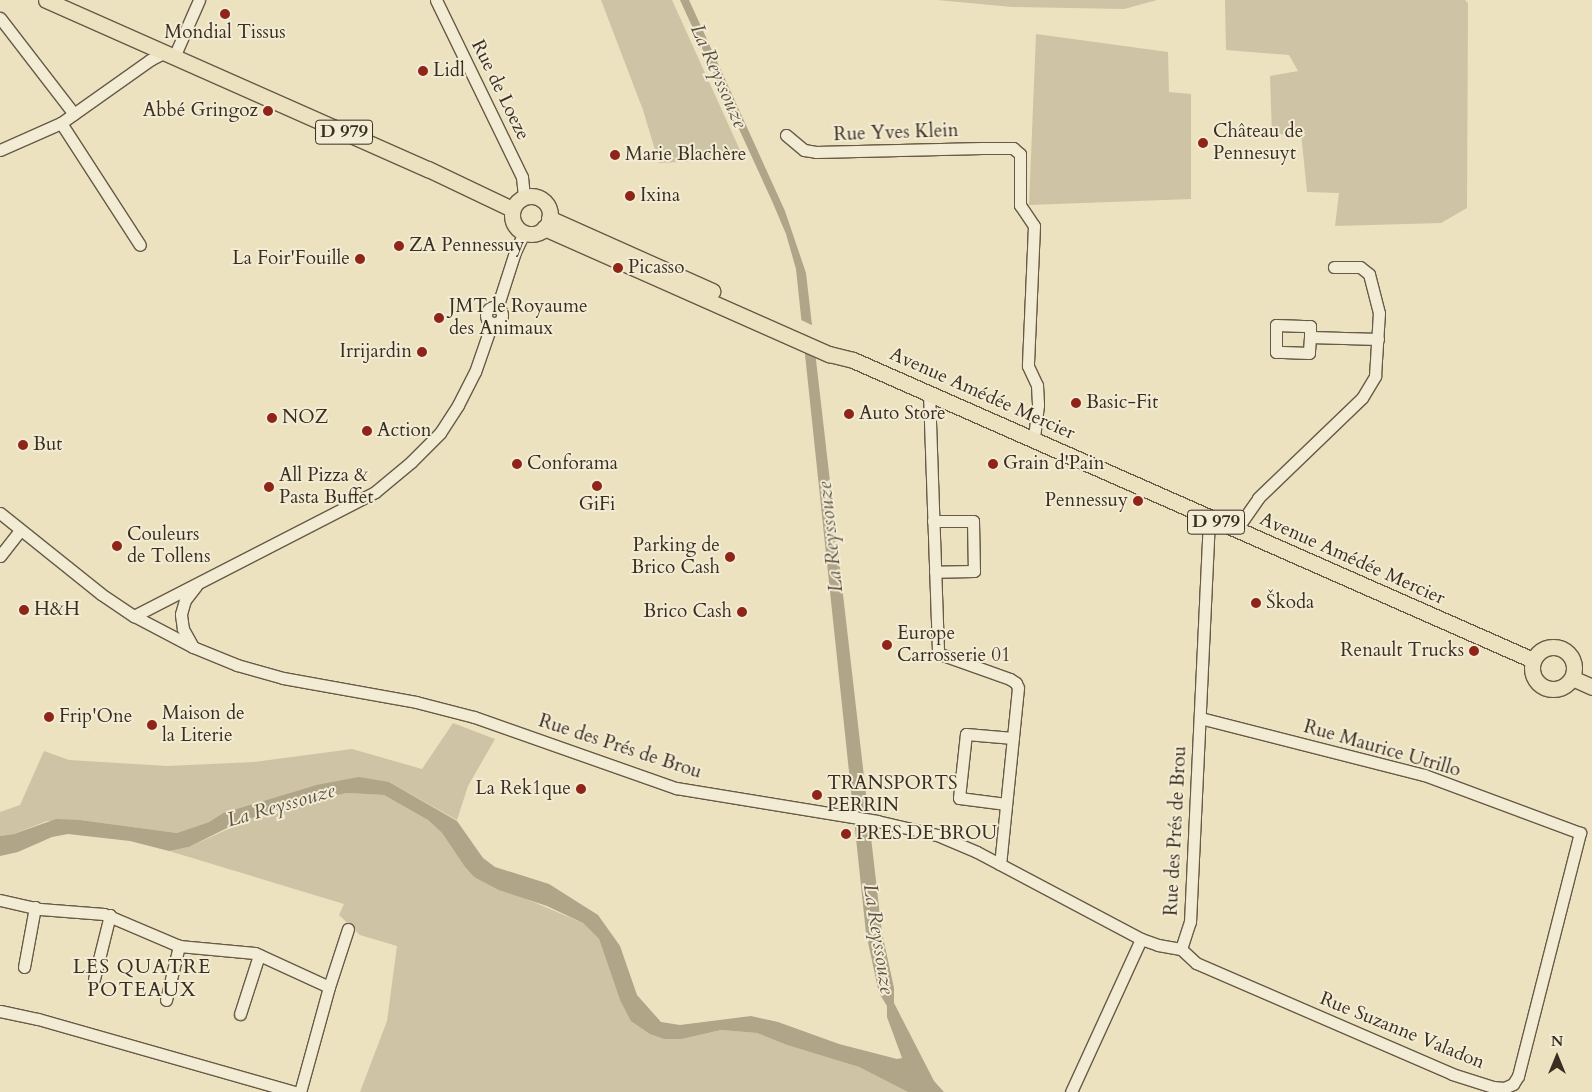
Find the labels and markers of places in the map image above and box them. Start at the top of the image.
marker: Mondial Tissus [219,8,231,20]
place label: Mondial Tissus [164,22,286,44]
place label: Lidl [433,60,465,82]
marker: Lidl [417,65,429,77]
place label: Abbé Gringoz [143,100,258,122]
marker: Abbé Gringoz [262,105,274,117]
place label: Château de Pennesuyt [1213,121,1303,165]
marker: Château de Pennesuyt [1197,137,1209,149]
place label: Marie Blachère [625,144,746,166]
marker: Marie Blachère [609,149,621,161]
place label: Ixina [640,185,680,207]
marker: Ixina [624,190,636,202]
place label: ZA Pennessuy [409,235,524,257]
marker: ZA Pennessuy [393,240,405,252]
place label: La Foir'Fouille [232,248,350,270]
marker: La Foir'Fouille [354,253,366,265]
place label: Picasso [628,257,684,279]
marker: Picasso [612,262,624,274]
place label: JMT le Royaume des Animaux [449,296,588,340]
marker: JMT le Royaume des Animaux [433,312,445,324]
place label: Irrijardin [340,341,412,363]
marker: Irrijardin [416,346,428,358]
place label: Basic-Fit [1086,392,1158,414]
marker: Basic-Fit [1070,397,1082,409]
place label: Auto Store [859,403,946,425]
place label: NOZ [282,407,328,429]
marker: Auto Store [843,408,855,420]
marker: NOZ [266,412,278,424]
place label: Action [377,420,432,442]
marker: Action [361,425,373,437]
place label: But [33,434,62,456]
marker: But [17,439,29,451]
place label: Conforama [527,453,618,475]
place label: Grain d'Pain [1003,453,1104,475]
marker: Conforama [511,458,523,470]
marker: Grain d'Pain [987,458,999,470]
place label: All Pizza & Pasta Buffet [279,465,373,509]
marker: GiFi [591,480,603,492]
marker: All Pizza & Pasta Buffet [263,481,275,493]
place label: Pennessuy [1045,490,1128,512]
place label: GiFi [579,494,615,516]
marker: Pennessuy [1132,495,1144,507]
place label: Couleurs de Tollens [127,524,210,568]
place label: Parking de Brico Cash [631,535,720,579]
marker: Couleurs de Tollens [111,540,123,552]
marker: Parking de Brico Cash [724,551,736,563]
place label: Škoda [1266,592,1314,614]
marker: Škoda [1250,597,1262,609]
place label: H&H [34,599,80,621]
place label: Brico Cash [643,601,732,623]
marker: H&H [18,604,30,616]
marker: Brico Cash [736,606,748,618]
place label: Europe Carrosserie 01 [897,623,1011,667]
marker: Europe Carrosserie 01 [881,639,893,651]
place label: Renault Trucks [1340,640,1464,662]
marker: Renault Trucks [1468,645,1480,657]
place label: Maison de la Literie [162,703,245,747]
place label: Frip'One [59,706,132,728]
marker: Frip'One [43,711,55,723]
marker: Maison de la Literie [146,719,158,731]
place label: TRANSPORTS PERRIN [827,773,958,817]
place label: La Rek1que [475,778,571,800]
marker: La Rek1que [575,783,587,795]
marker: TRANSPORTS PERRIN [811,789,823,801]
place label: PRES DE BROU [856,823,997,845]
marker: PRES DE BROU [840,828,852,840]

